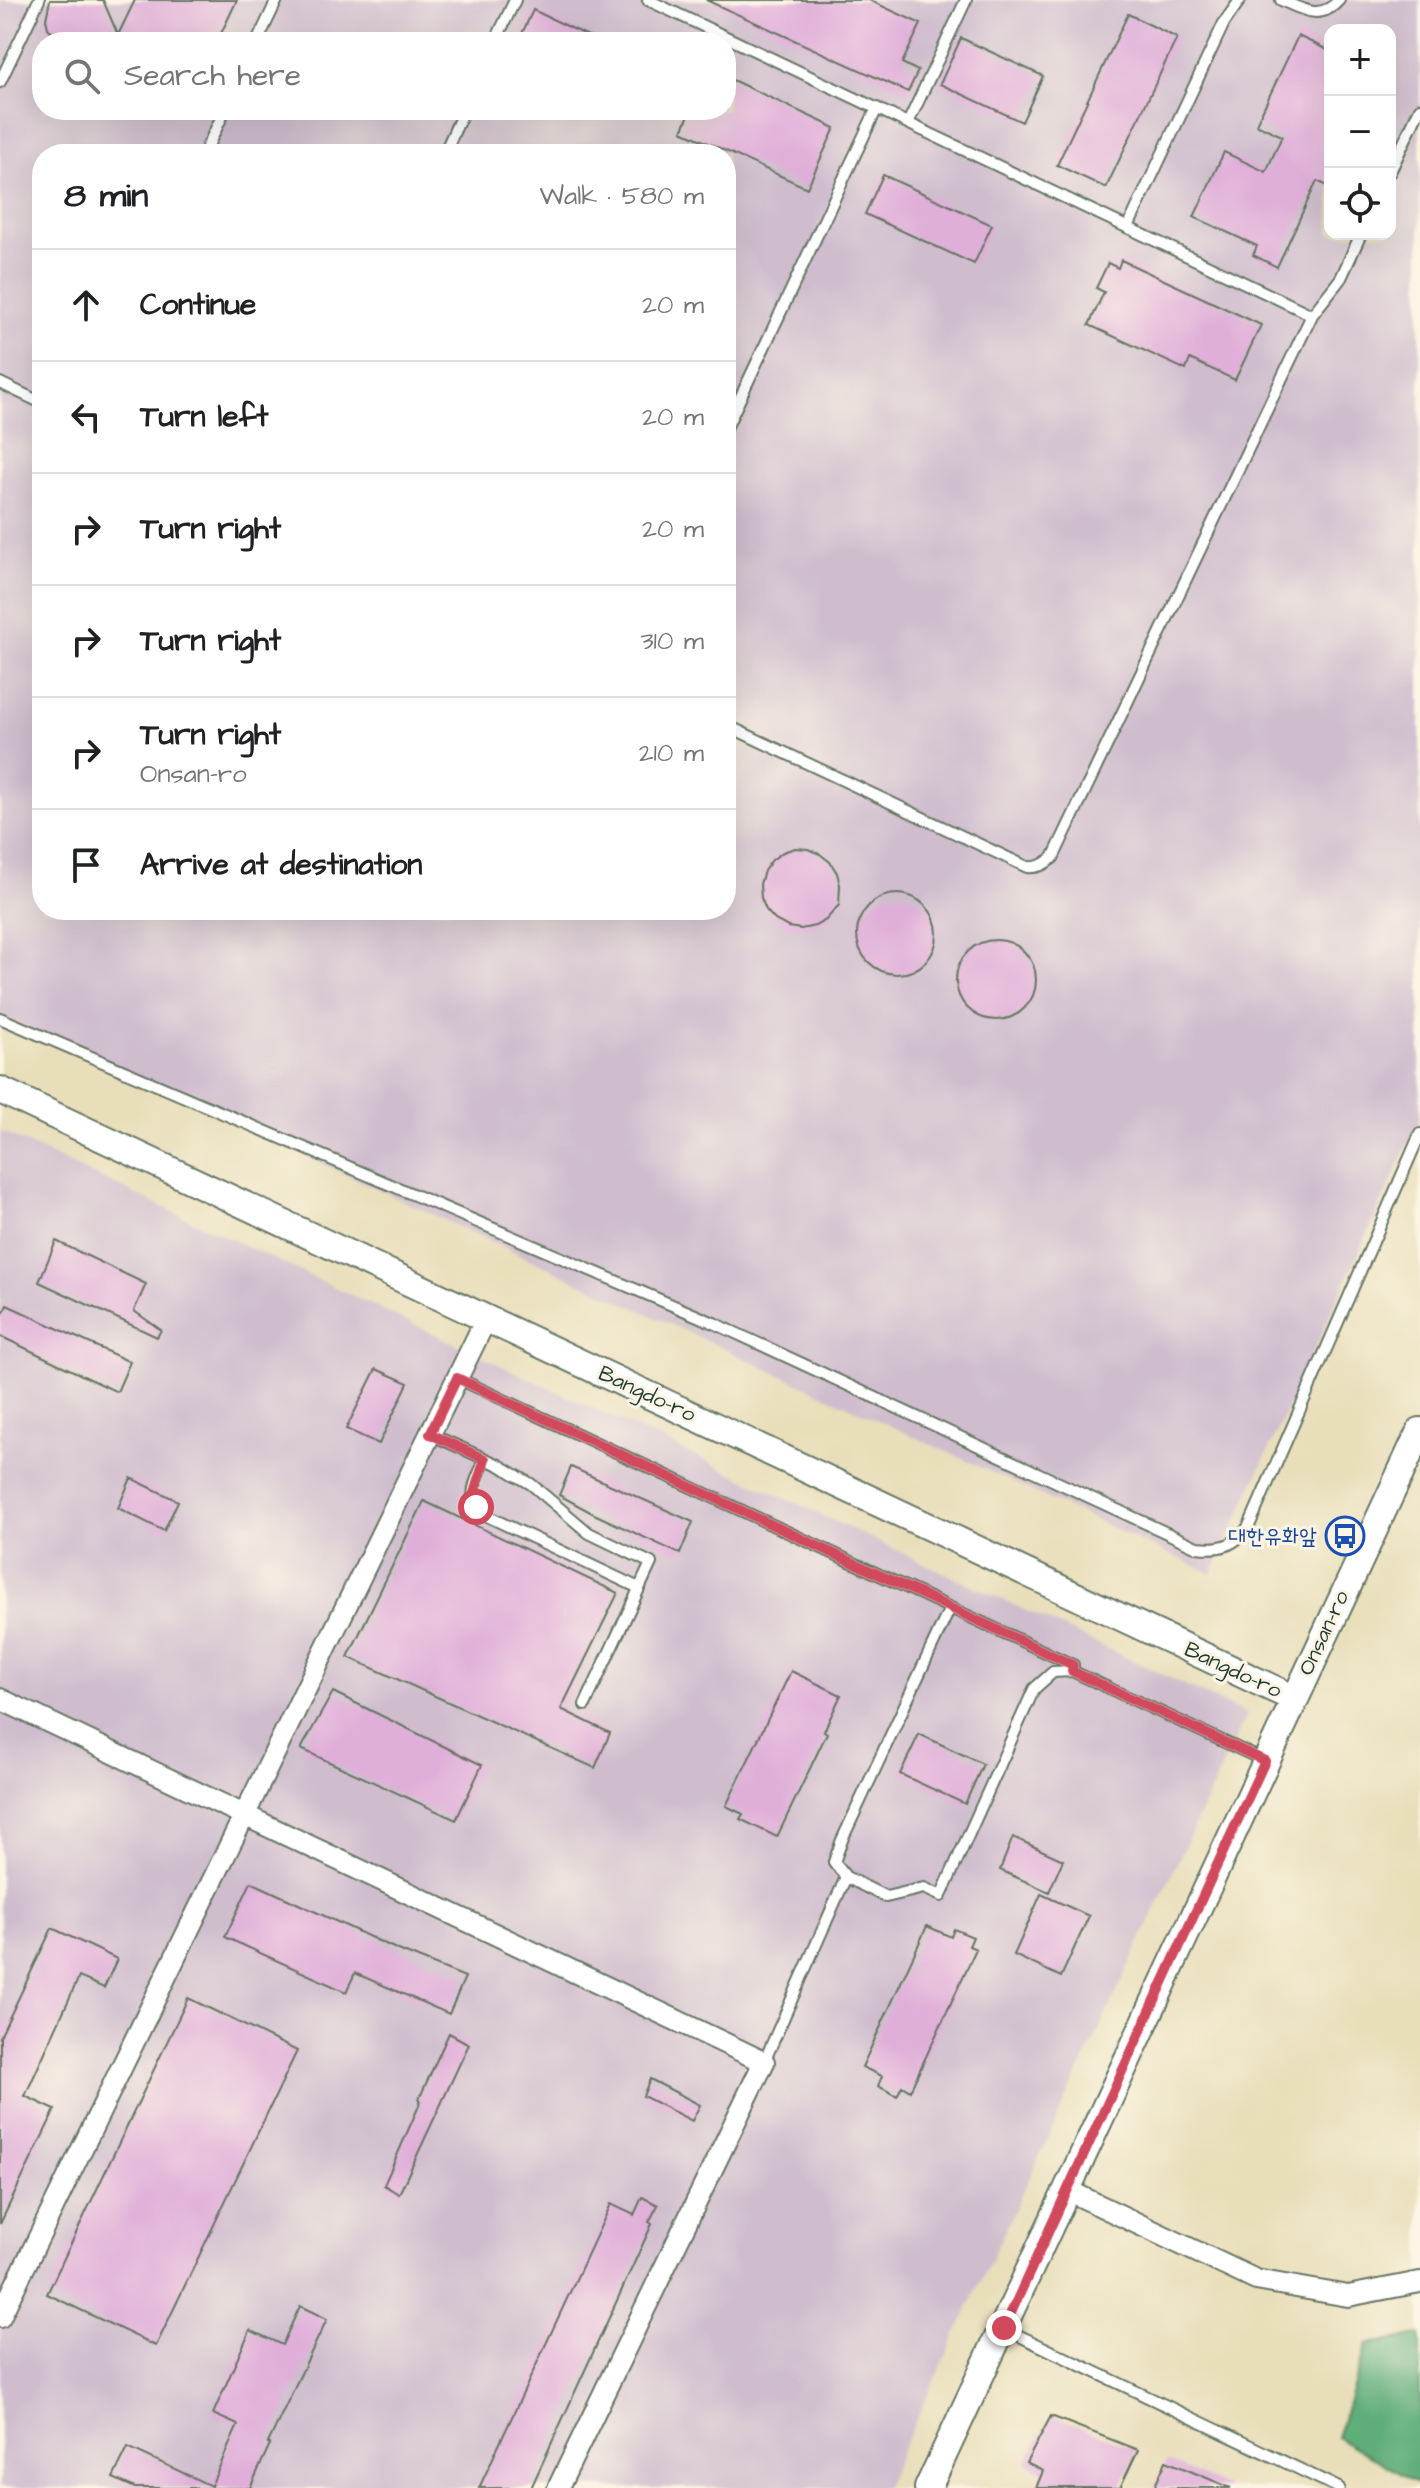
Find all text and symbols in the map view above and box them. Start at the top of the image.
map controls [1324,24,1396,240]
button: + [1324,24,1396,96]
search box [32,32,736,120]
icon: search [60,54,104,98]
text: Search here [124,55,301,97]
button: − [1324,96,1396,168]
button: locate [1324,168,1396,240]
text: 8 min [64,172,148,220]
text: Walk · 580 m [539,178,704,214]
icon: ahead [64,283,108,327]
text: Continue [140,284,256,326]
text: 20 m [642,287,704,323]
icon: left [64,395,108,439]
text: Turn left [140,396,268,438]
text: 20 m [642,399,704,435]
icon: right [64,507,108,551]
text: Turn right [140,508,281,550]
text: 20 m [642,511,704,547]
icon: right [64,619,108,663]
text: Turn right [140,620,281,662]
text: 310 m [640,623,704,659]
text: Turn right [140,714,281,756]
icon: right [64,731,108,775]
text: 210 m [639,735,704,771]
text: Onsan-ro [140,756,247,792]
icon: arrive [64,843,108,887]
text: Arrive at destination [140,844,422,886]
street label: Bangdo-ro [593,1358,701,1431]
route start [458,1489,494,1525]
bus stop icon: 대한유화앞 [1324,1515,1366,1557]
place label: 대한유화앞 [1228,1521,1317,1552]
street label: Onsan-ro [1291,1585,1357,1680]
street label: Bangdo-ro [1179,1634,1287,1707]
route end [986,2310,1022,2346]

